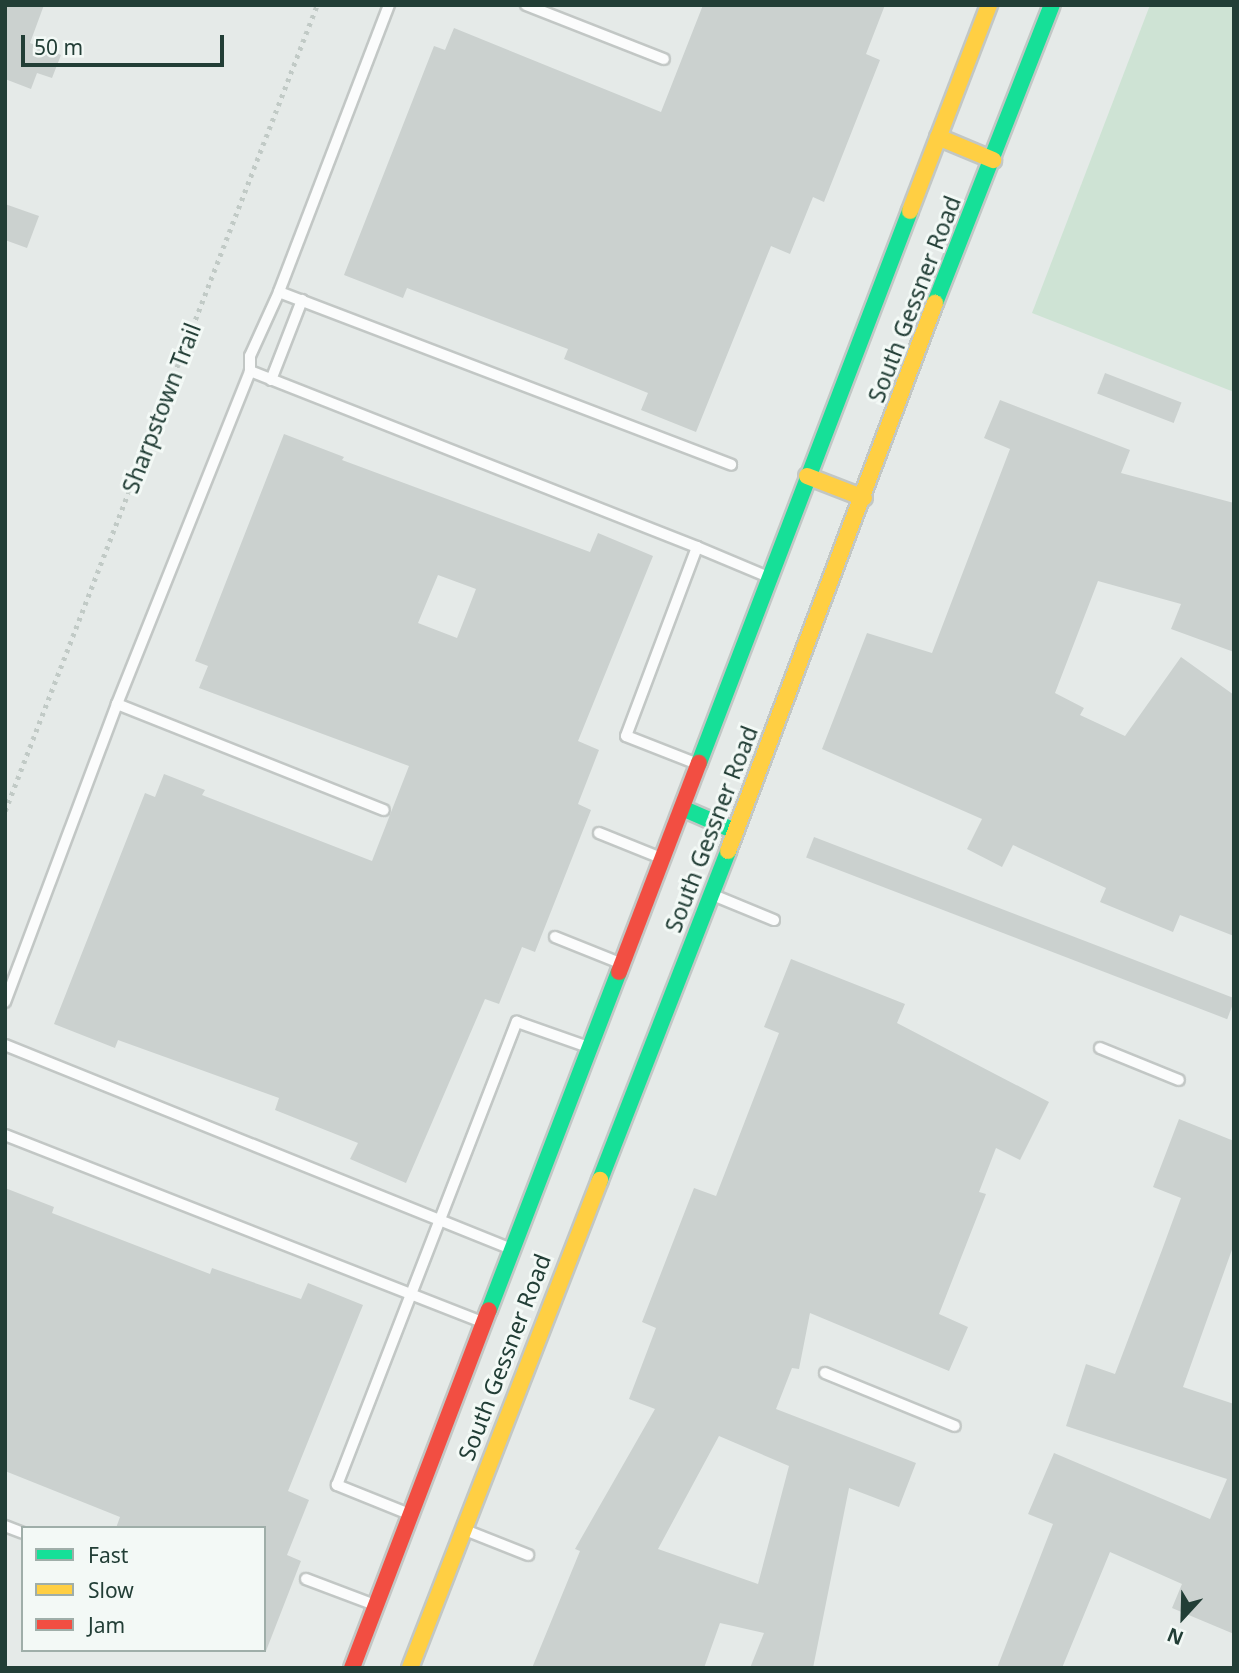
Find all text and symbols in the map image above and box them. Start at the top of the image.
scale bar [24,21,228,65]
text: 50 m [34,33,83,61]
street label: South Gessner Road [862,192,966,406]
street label: Sharpstown Trail [116,319,206,497]
street label: South Gessner Road [659,722,763,936]
street label: South Gessner Road [452,1250,556,1464]
legend [21,1526,266,1652]
text: Fast [88,1541,128,1569]
text: Slow [88,1576,134,1604]
north arrow [1148,1582,1218,1652]
text: Jam [88,1611,125,1639]
text: N [1163,1622,1187,1651]

